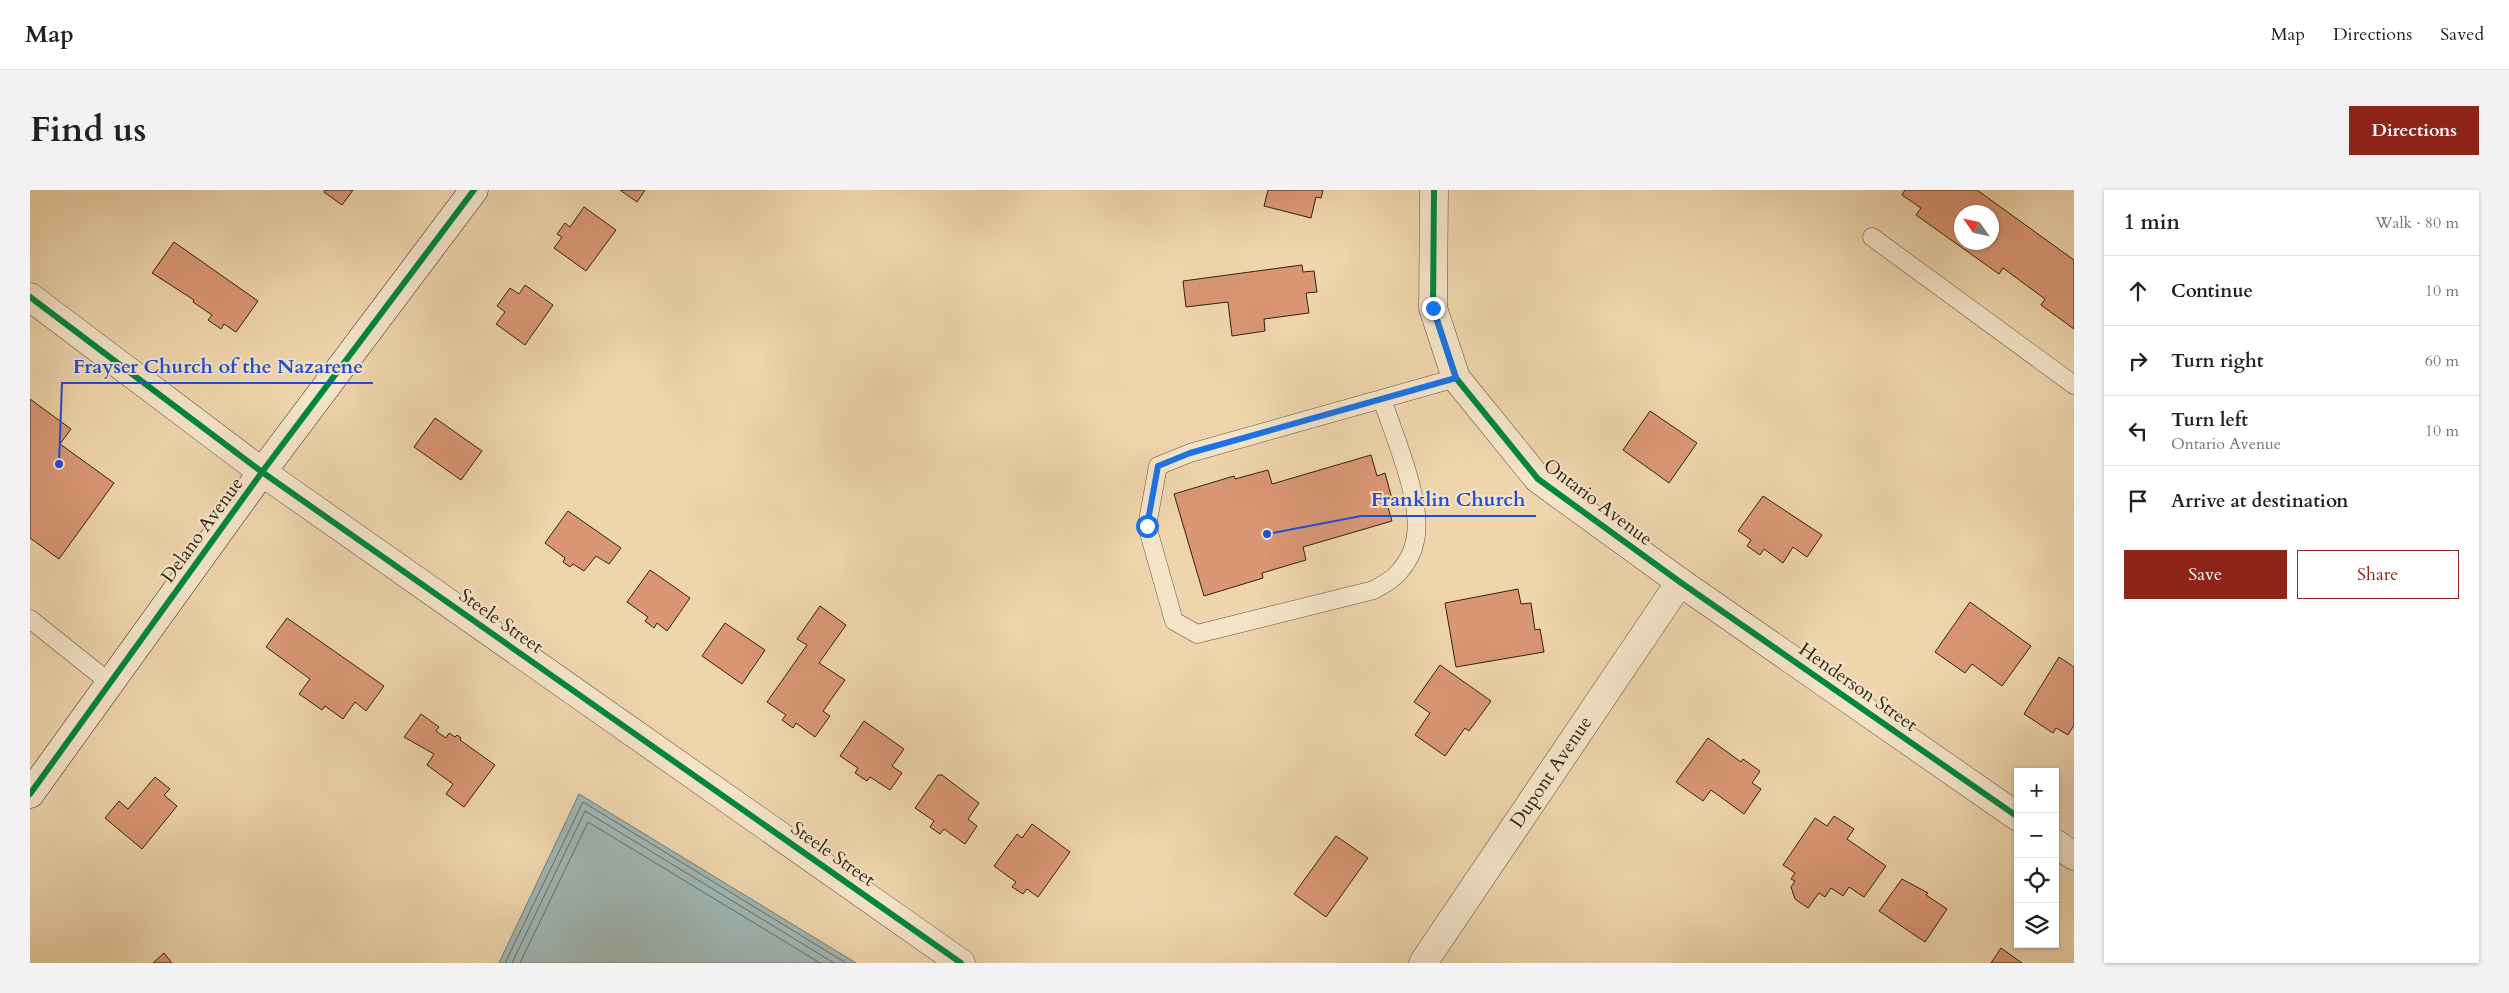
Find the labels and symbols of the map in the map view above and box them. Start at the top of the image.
north arrow [1954,205,1999,250]
route end [1422,297,1445,320]
callout: Frayser Church of the Nazarene [62,348,373,383]
text: Frayser Church of the Nazarene [73,353,363,380]
street label: Ontario Avenue [1538,452,1658,552]
street label: Delano Avenue [155,472,249,588]
callout: Franklin Church [1361,481,1536,516]
text: Franklin Church [1371,486,1526,513]
route start [1136,515,1159,538]
street label: Steele Street [454,583,548,659]
street label: Henderson Street [1794,636,1922,738]
street label: Dupont Avenue [1504,711,1598,833]
street label: Steele Street [786,816,880,892]

